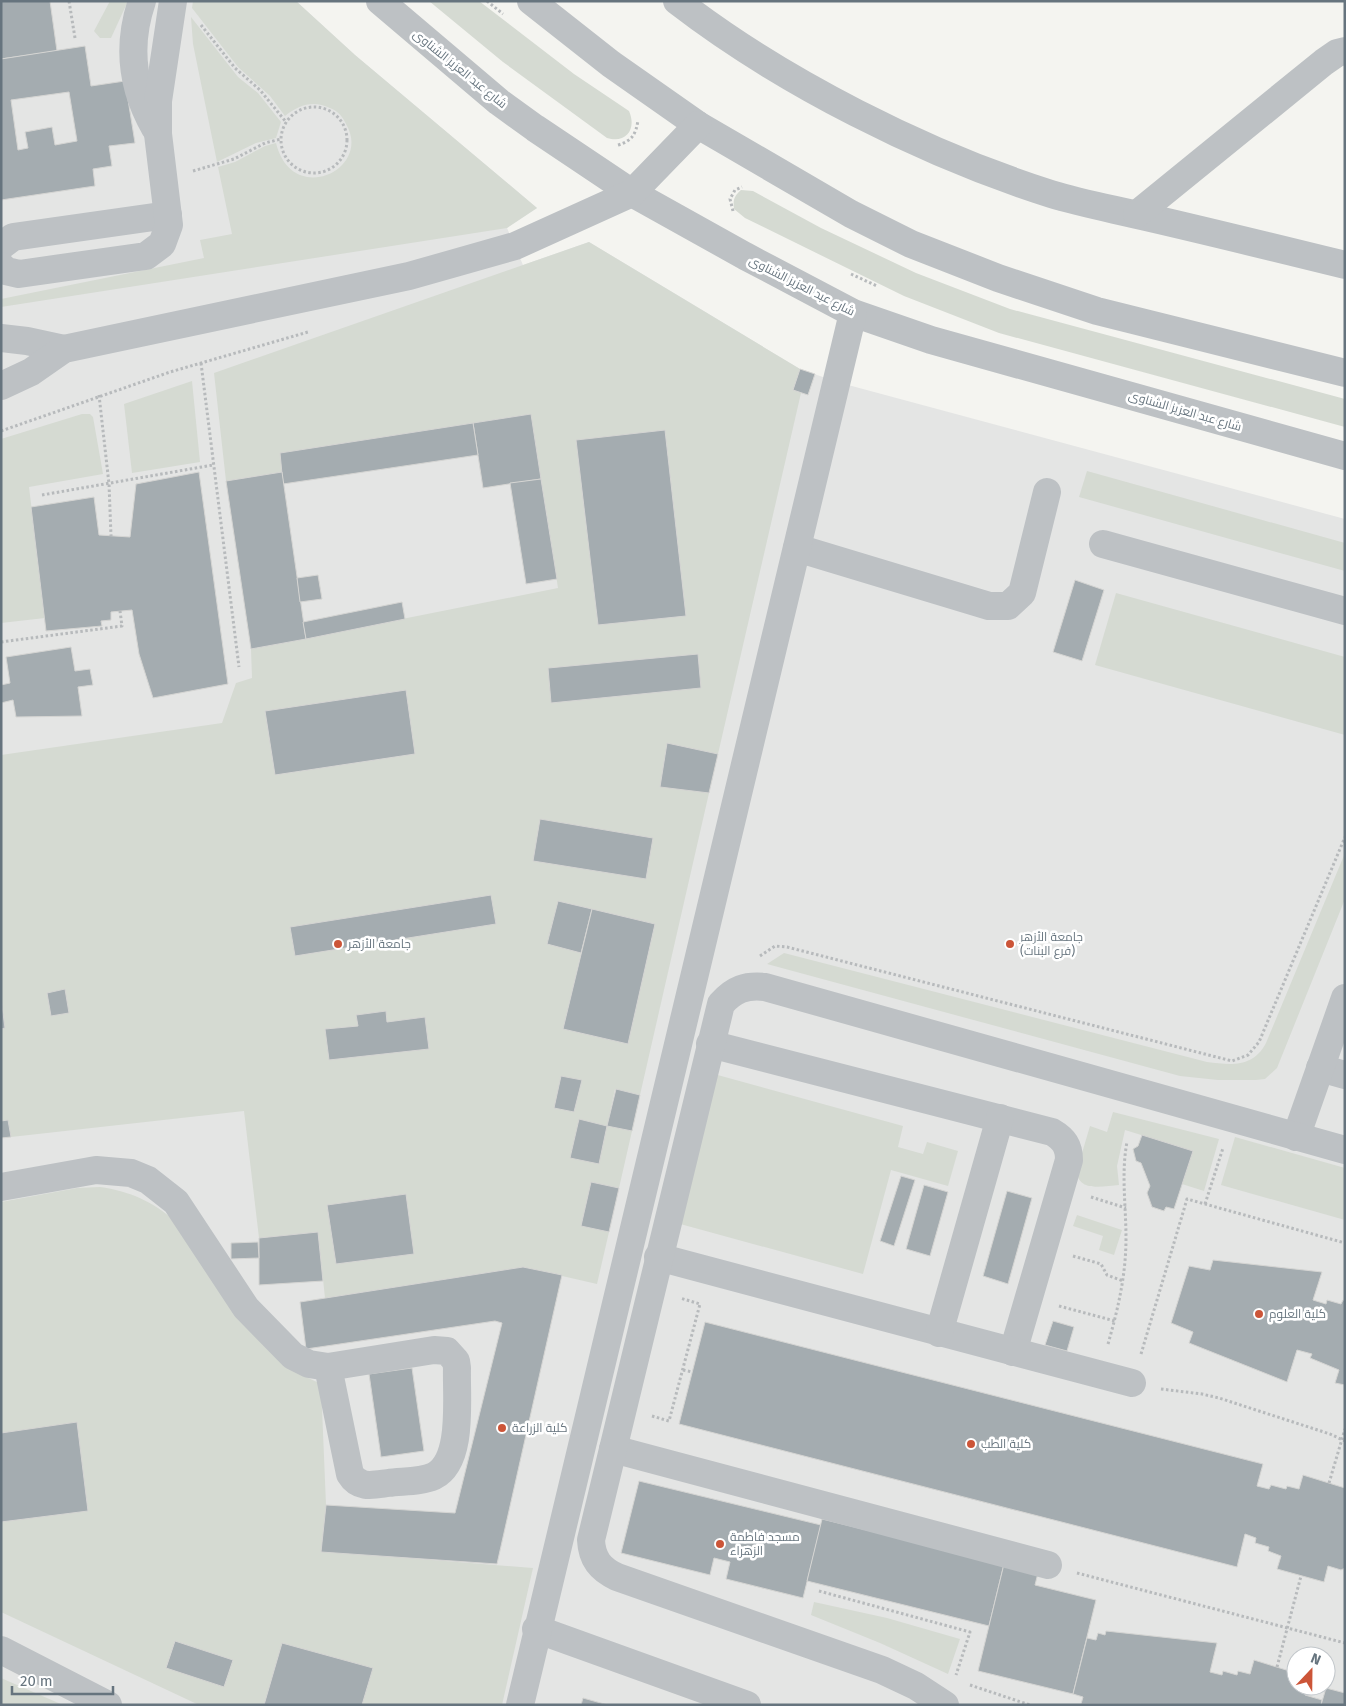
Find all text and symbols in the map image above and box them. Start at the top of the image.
street label: شارع عبد العزيز الشناوى [410,27,510,112]
street label: شارع عبد العزيز الشناوى [746,253,857,320]
street label: شارع عبد العزيز الشناوى [1127,388,1243,435]
place label: جامعة الأزهر (فرع البنات) [1019,930,1083,959]
place label: جامعة الأزهر [347,937,411,951]
marker: جامعة الأزهر [332,938,344,950]
marker: جامعة الأزهر (فرع البنات) [1004,938,1016,950]
place label: كلية العلوم [1269,1307,1326,1322]
marker: كلية العلوم [1253,1308,1265,1320]
place label: كلية الزراعة [512,1421,567,1435]
marker: كلية الزراعة [496,1422,508,1434]
place label: كلية الطب [981,1437,1031,1451]
marker: كلية الطب [965,1438,977,1450]
place label: مسجد فاطمة الزهراء [730,1530,800,1558]
marker: مسجد فاطمة الزهراء [714,1538,726,1550]
north arrow [1286,1646,1336,1696]
text: N [1308,1650,1323,1669]
scale bar [12,1664,114,1696]
text: 20 m [20,1672,53,1690]

